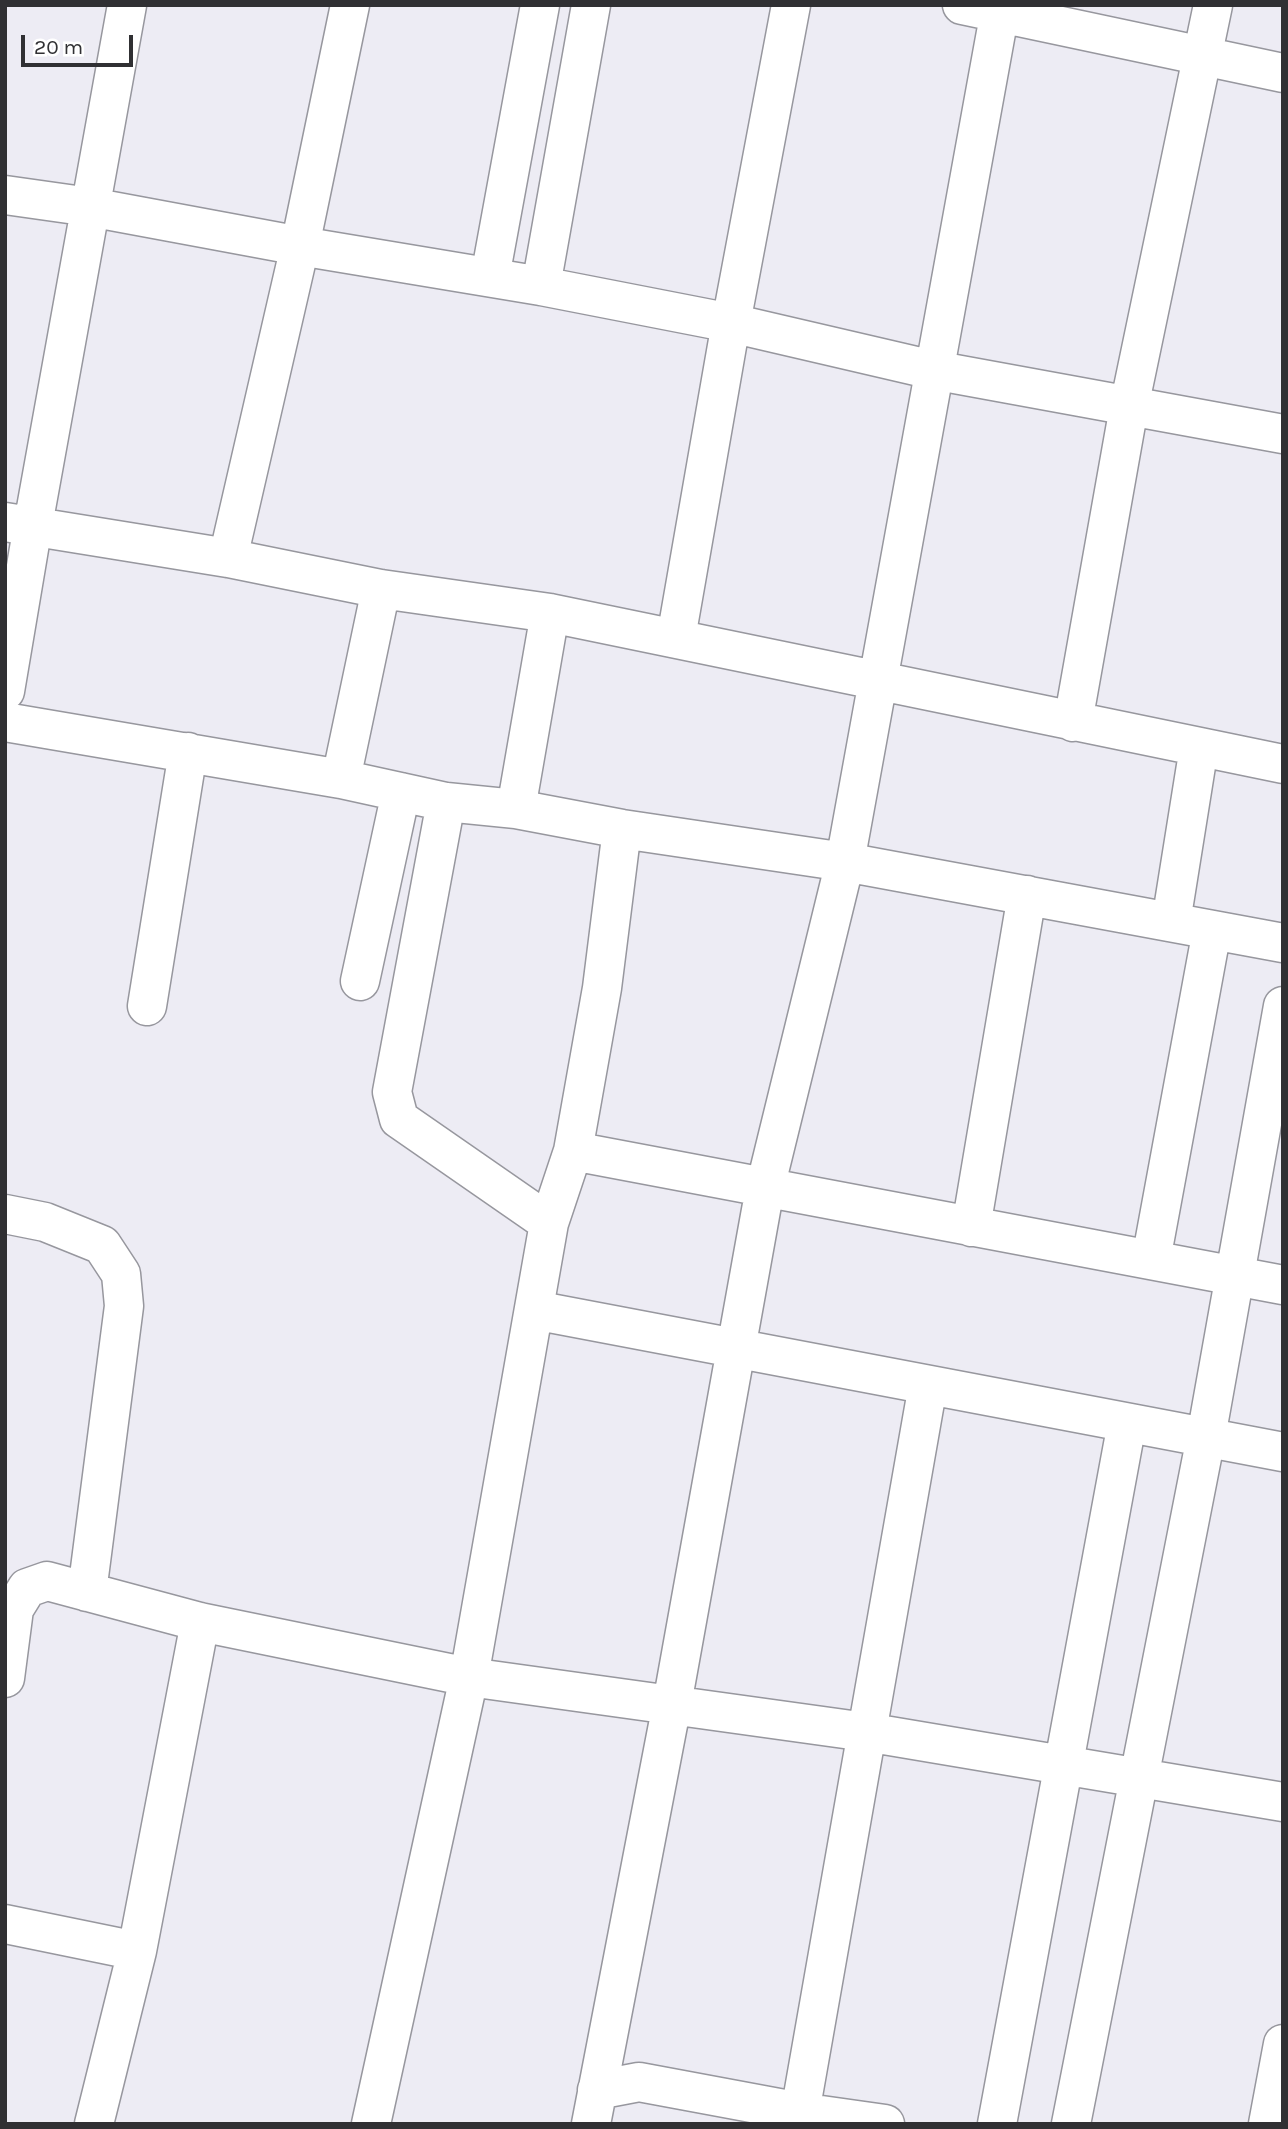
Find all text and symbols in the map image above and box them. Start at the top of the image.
scale bar [24,21,136,65]
text: 20 m [34,35,83,59]

